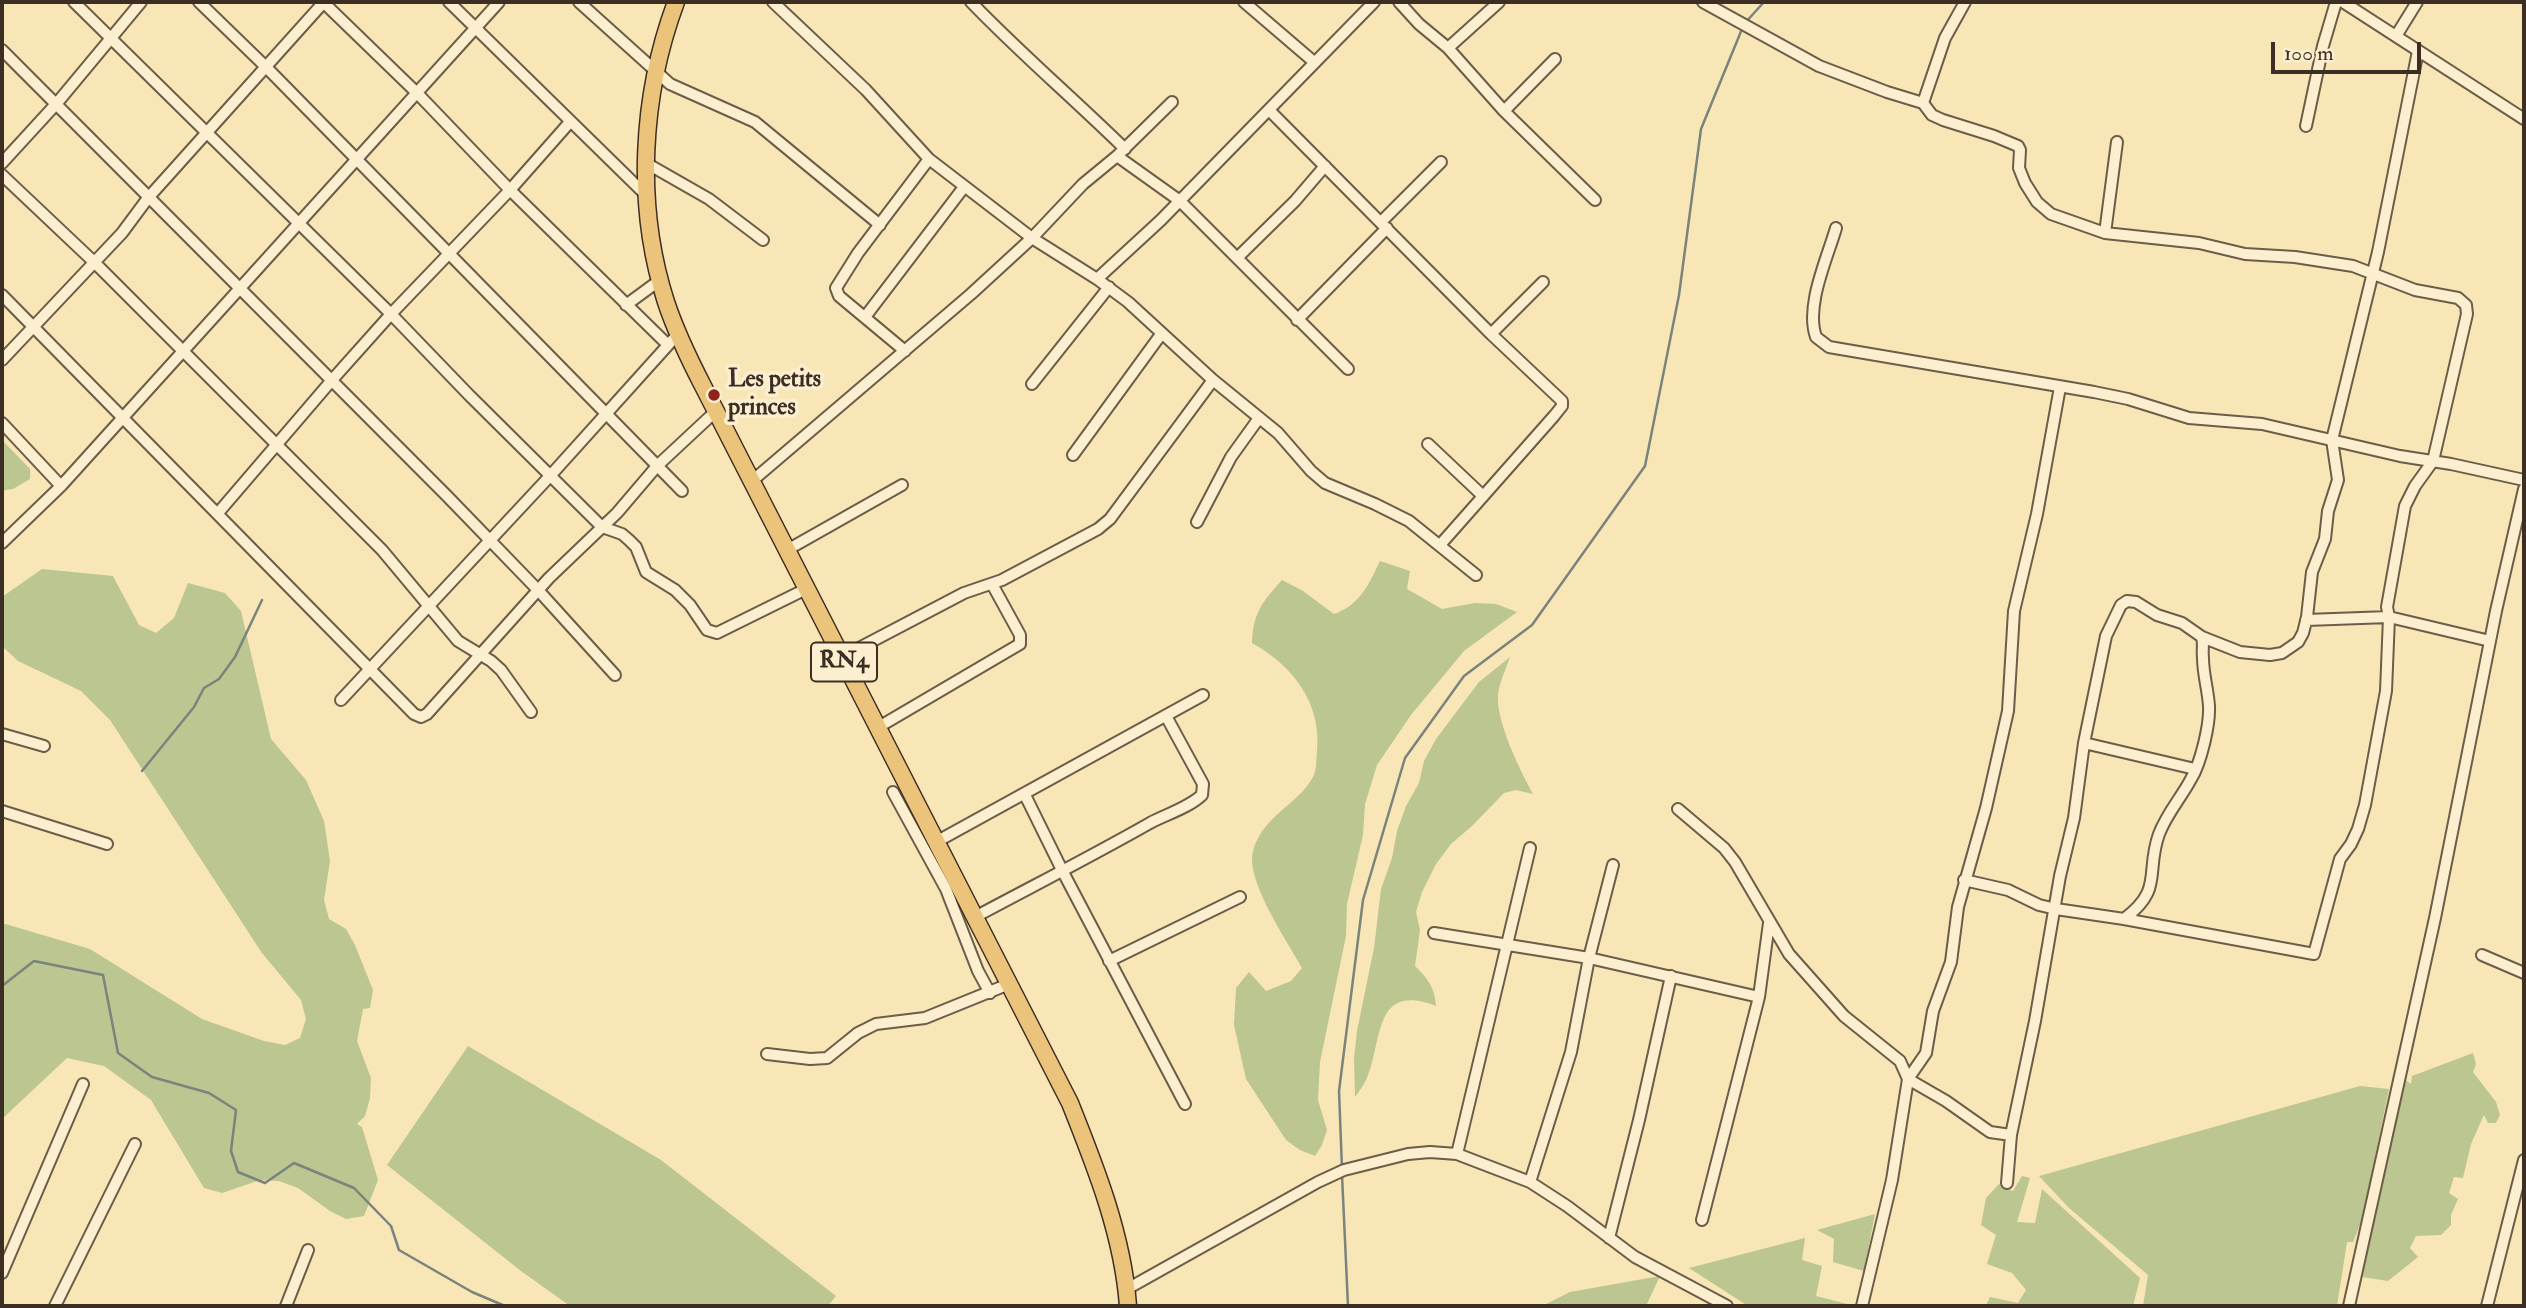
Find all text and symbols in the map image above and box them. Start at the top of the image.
scale bar [2274,28,2424,72]
text: 100 m [2284,40,2334,67]
place label: Les petits princes [728,367,821,423]
marker: Les petits princes [706,387,722,403]
road number: RN4 [811,642,877,682]

